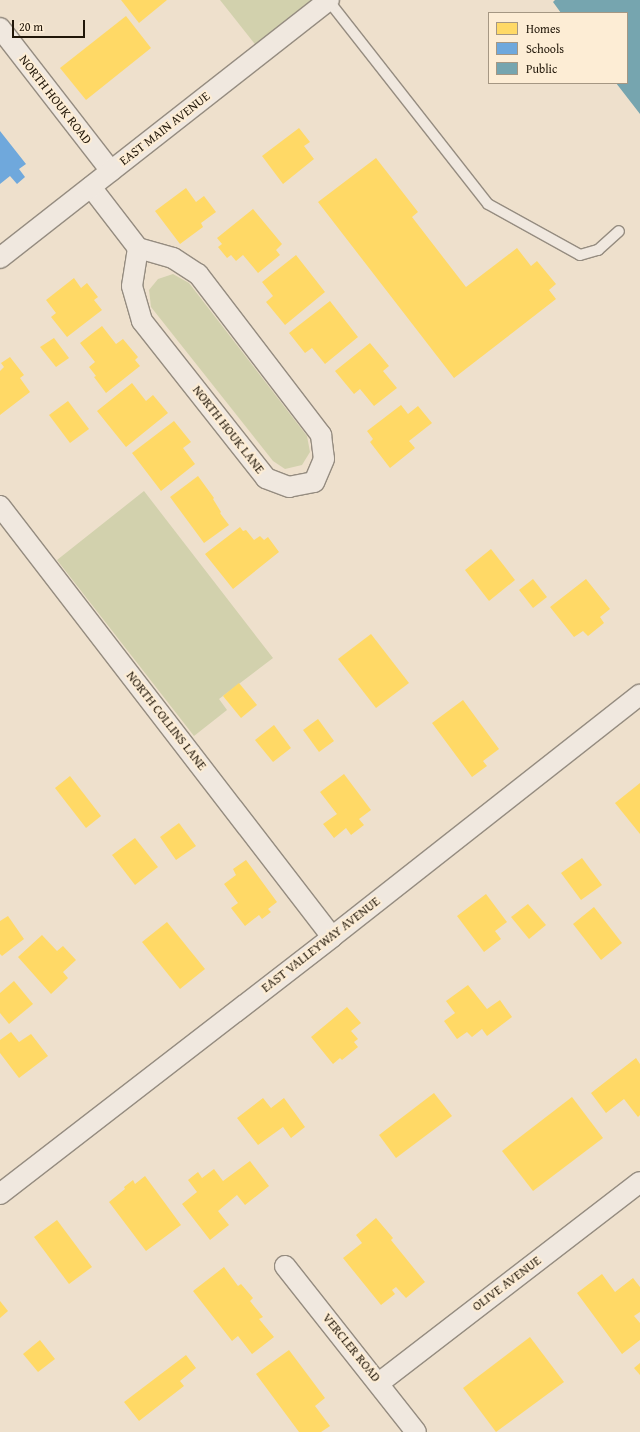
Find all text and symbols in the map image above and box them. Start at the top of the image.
scale bar [14,12,87,38]
legend [488,12,628,84]
text: 20 m [19,18,43,35]
text: Homes [526,20,560,37]
text: Schools [526,40,564,57]
street label: NORTH HOUK ROAD [15,52,95,148]
text: Public [526,60,557,77]
street label: EAST MAIN AVENUE [117,89,213,169]
street label: NORTH HOUK LANE [189,383,267,477]
street label: NORTH COLLINS LANE [123,669,209,773]
street label: EAST VALLEYWAY AVENUE [259,894,383,996]
street label: OLIVE AVENUE [470,1253,544,1315]
street label: VERCLER ROAD [319,1311,383,1385]

